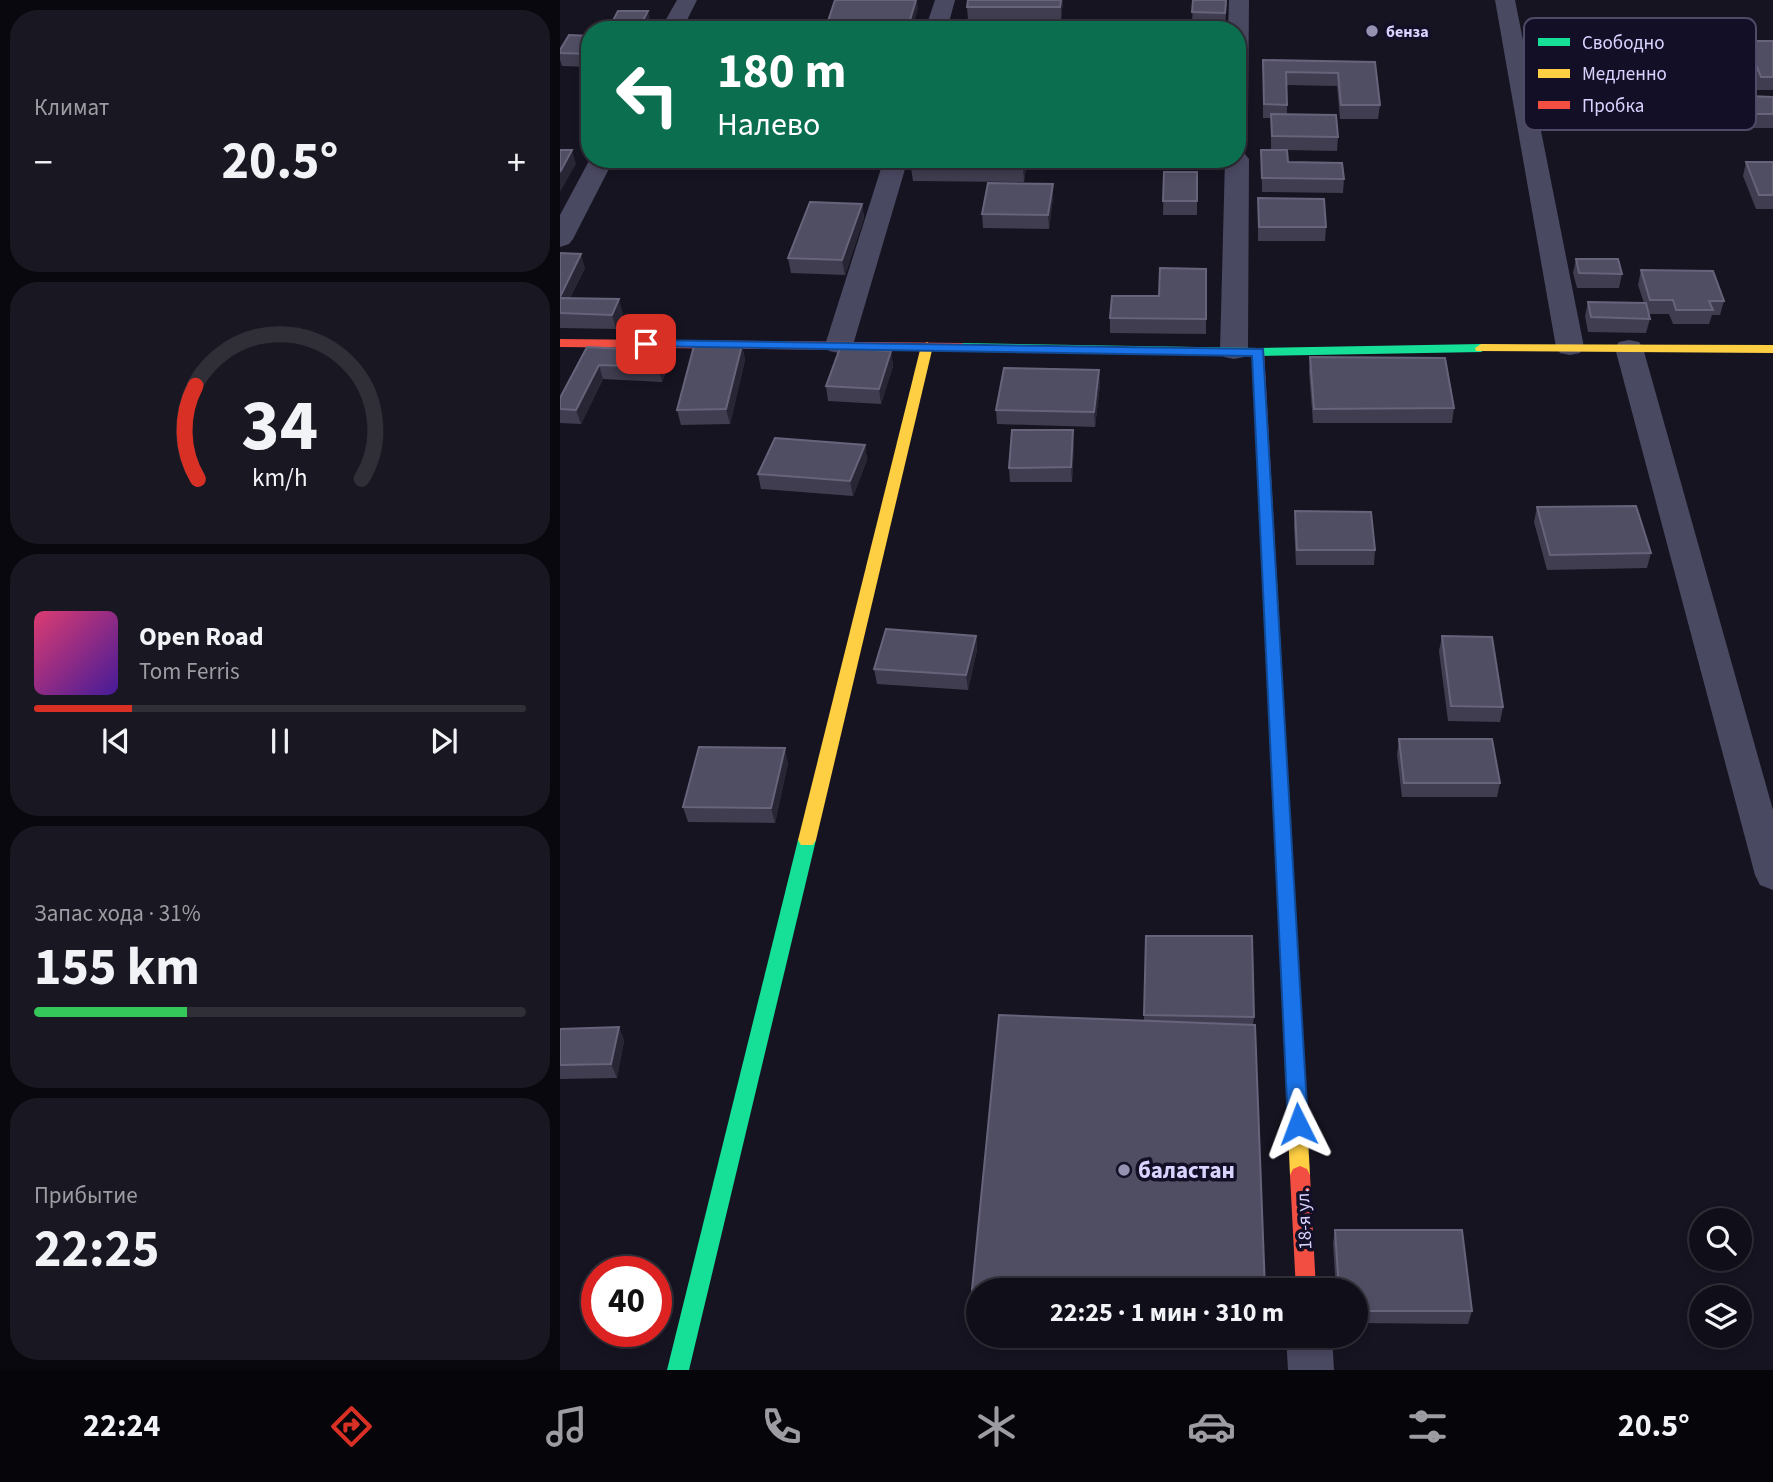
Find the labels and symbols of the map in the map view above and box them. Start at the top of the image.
legend [1524,18,1756,130]
place label: бенза [1386,21,1429,43]
marker: бенза [1364,23,1380,39]
text: Свободно [1582,30,1665,57]
text: Медленно [1582,61,1667,88]
text: Пробка [1582,93,1644,120]
pin [616,314,676,374]
position arrow [1261,1087,1335,1161]
place label: баластан [1138,1154,1235,1187]
marker: баластан [1116,1162,1132,1178]
street label: 18-я ул. [1289,1187,1320,1250]
speed limit sign: 40 [581,1256,672,1347]

